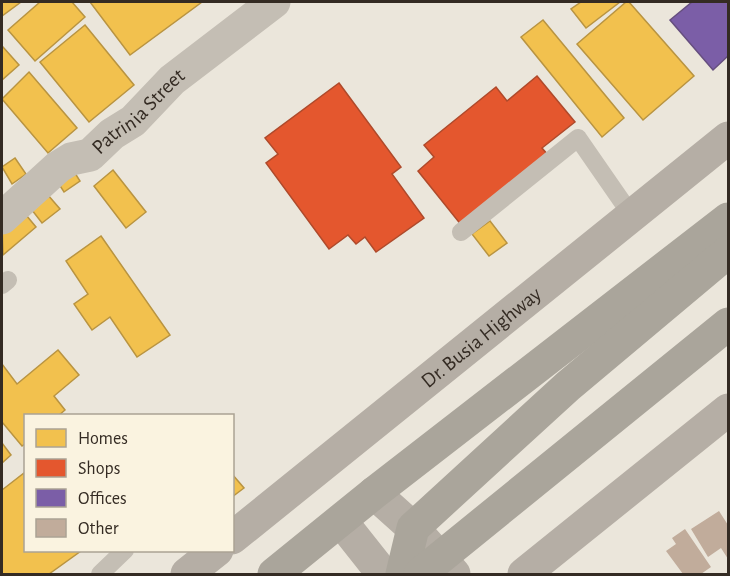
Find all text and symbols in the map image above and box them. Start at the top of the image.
street label: Patrinia Street [88,64,189,158]
street label: Dr. Busia Highway [417,283,545,392]
legend [24,414,234,552]
text: Homes [78,430,128,448]
text: Shops [78,460,120,478]
text: Offices [78,490,127,508]
text: Other [78,520,119,538]

